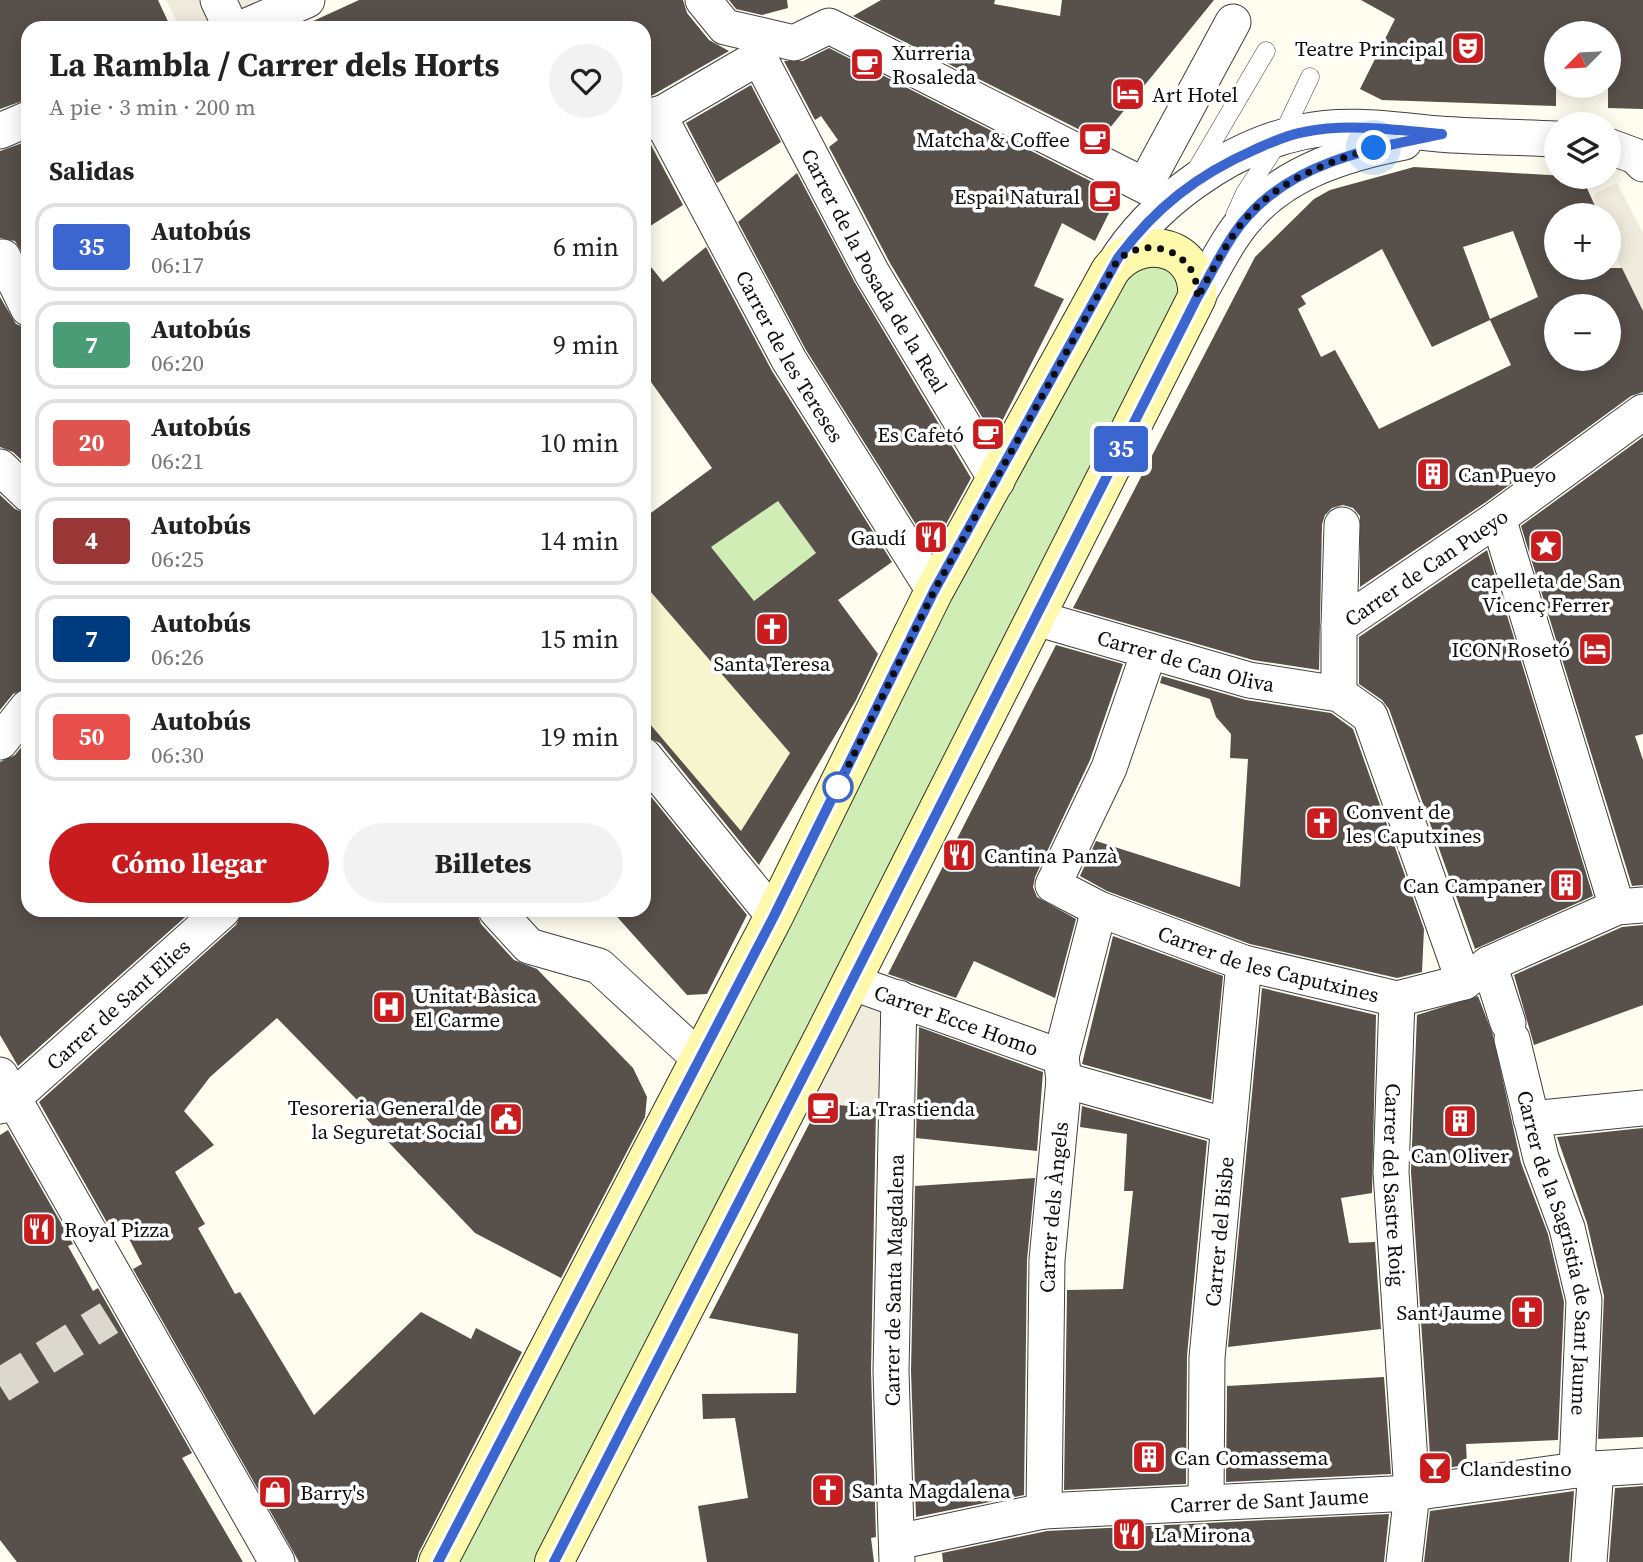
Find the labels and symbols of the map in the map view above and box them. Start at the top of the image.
north arrow [1544,21,1620,98]
theatre icon: Teatre Principal [1449,29,1487,67]
place label: Teatre Principal [1295,34,1444,63]
place label: Xurreria Rosaleda [892,38,976,91]
cafe icon: Xurreria Rosaleda [848,45,886,83]
hotel icon: Art Hotel [1109,75,1147,113]
place label: Art Hotel [1152,80,1238,109]
cafe icon: Matcha & Coffee [1076,120,1114,158]
place label: Matcha & Coffee [916,125,1070,154]
your location [1356,130,1391,165]
street label: Carrer de la Posada de la Real [795,143,955,398]
cafe icon: Espai Natural [1086,177,1124,215]
place label: Espai Natural [954,182,1080,211]
street label: Carrer de les Tereses [729,265,852,448]
cafe icon: Es Cafetó [969,415,1007,453]
place label: Es Cafetó [877,420,964,449]
line badge: 35 [1090,426,1152,472]
building icon: Can Pueyo [1414,455,1452,493]
place label: Can Pueyo [1458,460,1556,489]
street label: Carrer de Can Pueyo [1338,501,1514,633]
restaurant icon: Gaudí [912,518,950,556]
place label: Gaudí [851,523,906,552]
place icon: capelleta de San Vicenç Ferrer [1527,527,1565,565]
place label: capelleta de San Vicenç Ferrer [1471,566,1622,619]
church icon: Santa Teresa [753,610,791,648]
street label: Carrer de Can Oliva [1094,622,1277,698]
hotel icon: ICON Rosetó [1576,630,1614,668]
place label: ICON Rosetó [1452,635,1570,664]
place label: Santa Teresa [713,649,831,678]
unlabelled marker [823,772,853,802]
place label: Convent de les Caputxines [1346,797,1481,850]
church icon: Convent de les Caputxines [1303,804,1341,842]
restaurant icon: Cantina Panzà [940,836,978,874]
place label: Cantina Panzà [984,841,1118,870]
building icon: Can Campaner [1547,866,1585,904]
place label: Can Campaner [1403,871,1542,900]
street label: Carrer de les Caputxines [1154,918,1382,1009]
street label: Carrer de Sant Elies [40,932,196,1076]
street label: Carrer Ecce Homo [870,977,1043,1062]
place label: Unitat Bàsica El Carme [414,981,537,1034]
hospital icon: Unitat Bàsica El Carme [370,988,408,1026]
street label: Carrer del Sastre Roig [1377,1083,1413,1287]
street label: Carrer de la Sagristia de Sant Jaume [1511,1087,1599,1416]
cafe icon: La Trastienda [804,1089,842,1127]
place label: Tesoreria General de la Seguretat Social [288,1093,482,1146]
place label: La Trastienda [848,1094,975,1123]
public building icon: Tesoreria General de la Seguretat Social [487,1100,525,1138]
building icon: Can Oliver [1441,1102,1479,1140]
street label: Carrer dels Àngels [1032,1120,1075,1293]
place label: Can Oliver [1411,1141,1509,1170]
street label: Carrer de Santa Magdalena [876,1153,910,1407]
street label: Carrer del Bisbe [1197,1155,1240,1308]
restaurant icon: Royal Pizza [20,1210,58,1248]
place label: Royal Pizza [64,1215,170,1244]
church icon: Sant Jaume [1508,1293,1546,1331]
place label: Sant Jaume [1396,1298,1502,1327]
building icon: Can Comassema [1130,1438,1168,1476]
place label: Can Comassema [1174,1443,1329,1472]
bar icon: Clandestino [1416,1449,1454,1487]
place label: Clandestino [1460,1454,1572,1483]
church icon: Santa Magdalena [809,1471,847,1509]
shop icon: Barry's [256,1473,294,1511]
place label: Santa Magdalena [852,1476,1011,1505]
place label: Barry's [300,1478,365,1507]
street label: Carrer de Sant Jaume [1169,1481,1370,1519]
restaurant icon: La Mirona [1110,1515,1148,1553]
place label: La Mirona [1154,1520,1251,1549]

